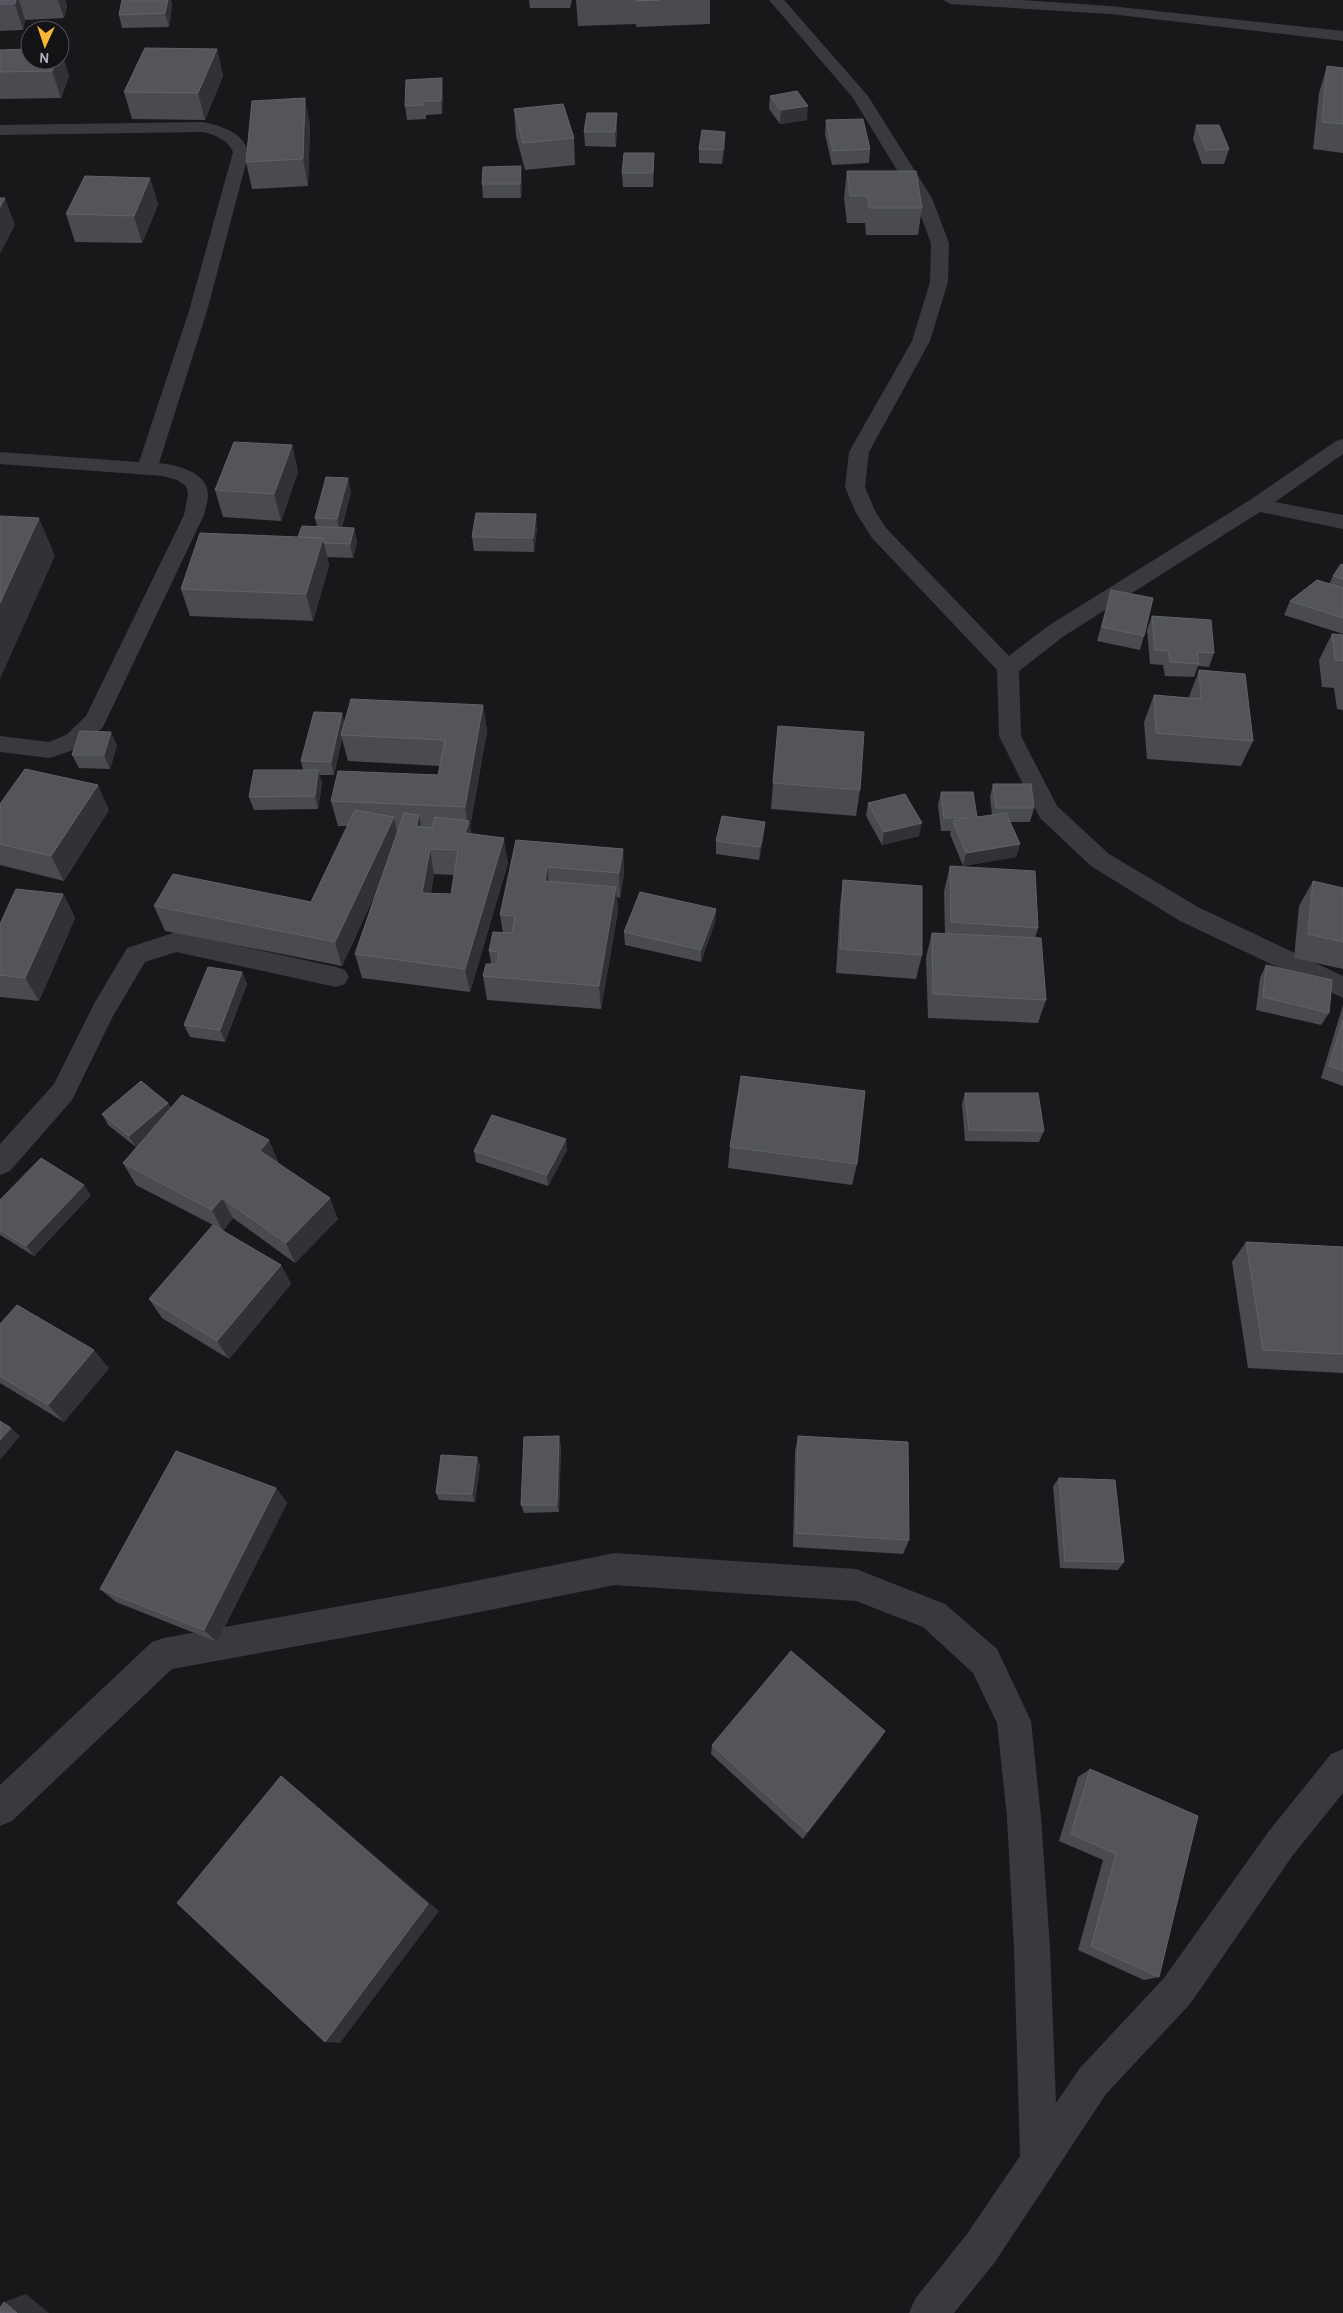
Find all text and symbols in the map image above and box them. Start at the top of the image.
north arrow [20,20,70,70]
text: N [39,48,50,65]

